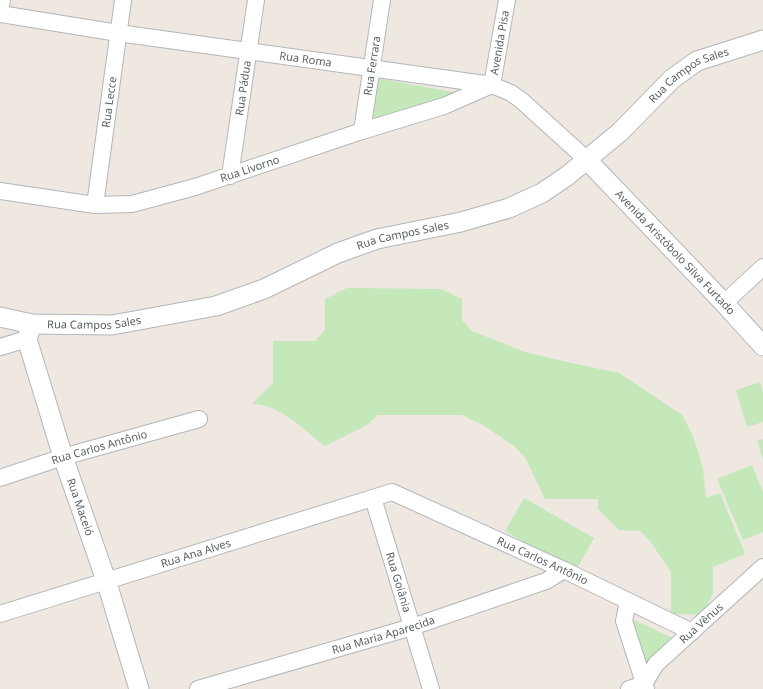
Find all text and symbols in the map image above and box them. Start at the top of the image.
street label: Avenida Pisa [486,9,512,76]
street label: Rua Ferrara [360,35,383,97]
street label: Rua Campos Sales [645,43,730,106]
street label: Rua Roma [279,48,333,70]
street label: Rua Pádua [231,59,254,116]
street label: Rua Lecce [98,75,119,128]
street label: Rua Livorno [218,151,281,185]
street label: Avenida Aristóbolo Silva Furtado [612,186,739,318]
street label: Rua Campos Sales [354,217,450,253]
street label: Rua Campos Sales [47,312,142,332]
street label: Rua Carlos Antônio [49,426,149,467]
street label: Rua Maceió [64,476,98,538]
street label: Rua Carlos Antônio [495,533,591,588]
street label: Rua Ana Alves [159,535,232,571]
street label: Rua Goiânia [383,550,415,614]
street label: Rua Vênus [676,599,726,647]
street label: Rua Maria Aparecida [330,612,437,657]

